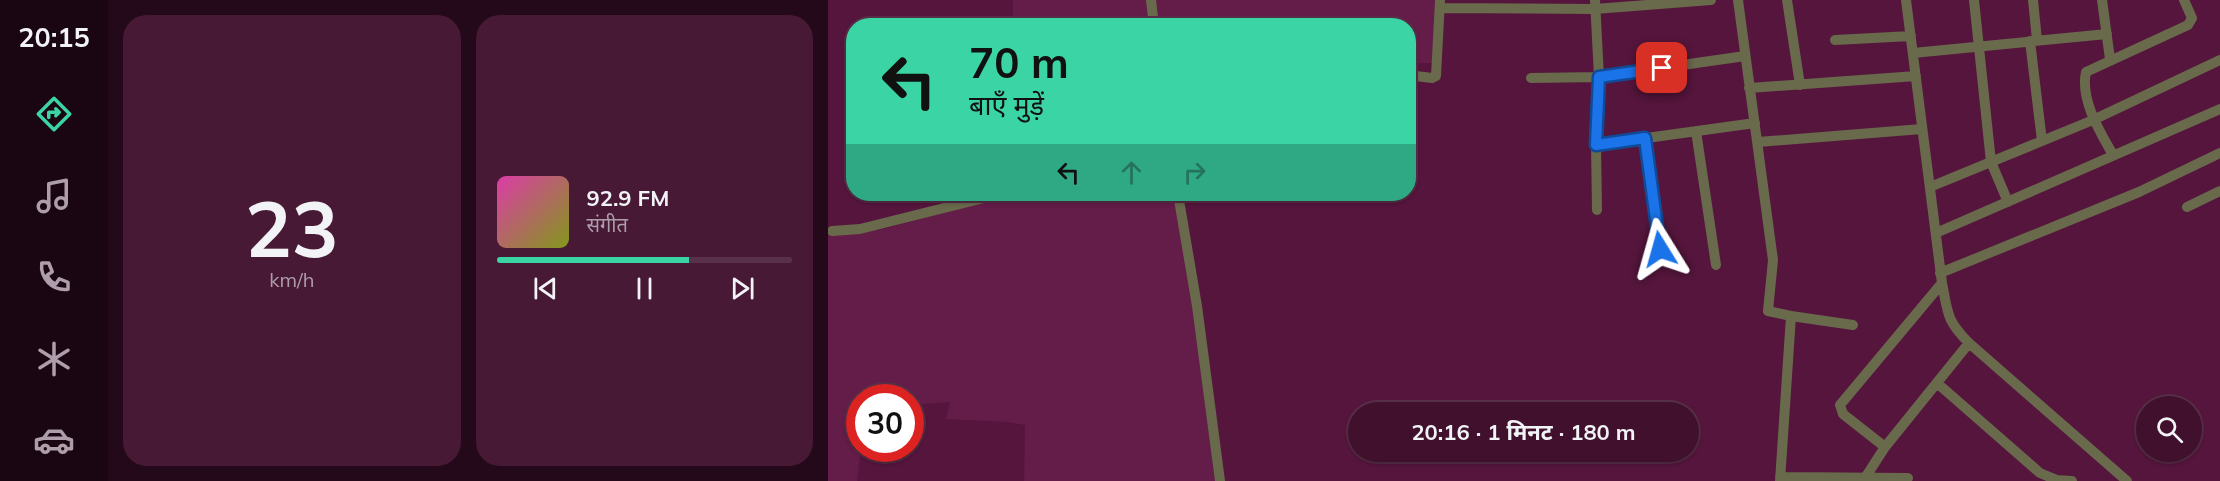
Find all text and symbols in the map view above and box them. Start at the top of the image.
text: 20:15 [18,20,90,54]
text: 70 m [969,36,1069,89]
icon: left [870,42,948,120]
pin [1636,42,1687,93]
icon: arrive [1645,51,1678,84]
text: बाएँ मुड़ें [969,88,1044,122]
icon: directions [33,93,75,135]
icon: left [1052,156,1085,189]
icon: ahead [1115,156,1148,189]
icon: right [1178,156,1211,189]
icon: music [33,175,75,217]
text: 23 [245,179,339,277]
text: 92.9 FM [587,184,669,212]
text: संगीत [587,212,628,237]
position arrow [1628,217,1692,281]
icon: phone [33,256,75,298]
text: km/h [269,267,314,292]
icon: previous [529,272,562,305]
icon: pause [628,272,661,305]
icon: next [726,272,759,305]
icon: climate [33,338,75,380]
speed limit sign: 30 [846,384,924,462]
map controls [2136,396,2202,462]
button: search [2136,396,2202,462]
text: 20:16 · 1 मिनट · 180 m [1411,418,1636,446]
icon: car [33,419,75,461]

